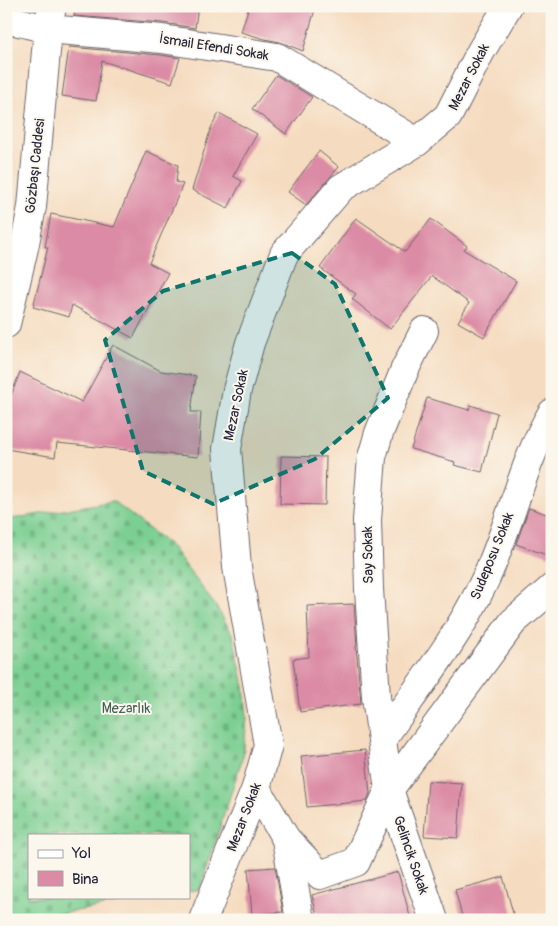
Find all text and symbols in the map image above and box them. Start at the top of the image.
street label: İsmail Efendi Sokak [158,30,270,64]
street label: Mezar Sokak [445,41,493,113]
street label: Gözbaşı Caddesi [22,117,48,214]
street label: Mezar Sokak [220,368,252,442]
street label: Sudeposu Sokak [467,509,517,602]
street label: Say Sokak [359,526,377,584]
park label: Mezarlık [102,700,151,717]
street label: Mezar Sokak [223,780,265,854]
street label: Gelincik Sokak [390,813,432,897]
legend [28,834,190,898]
text: Yol [71,844,91,863]
text: Bina [72,870,99,889]

